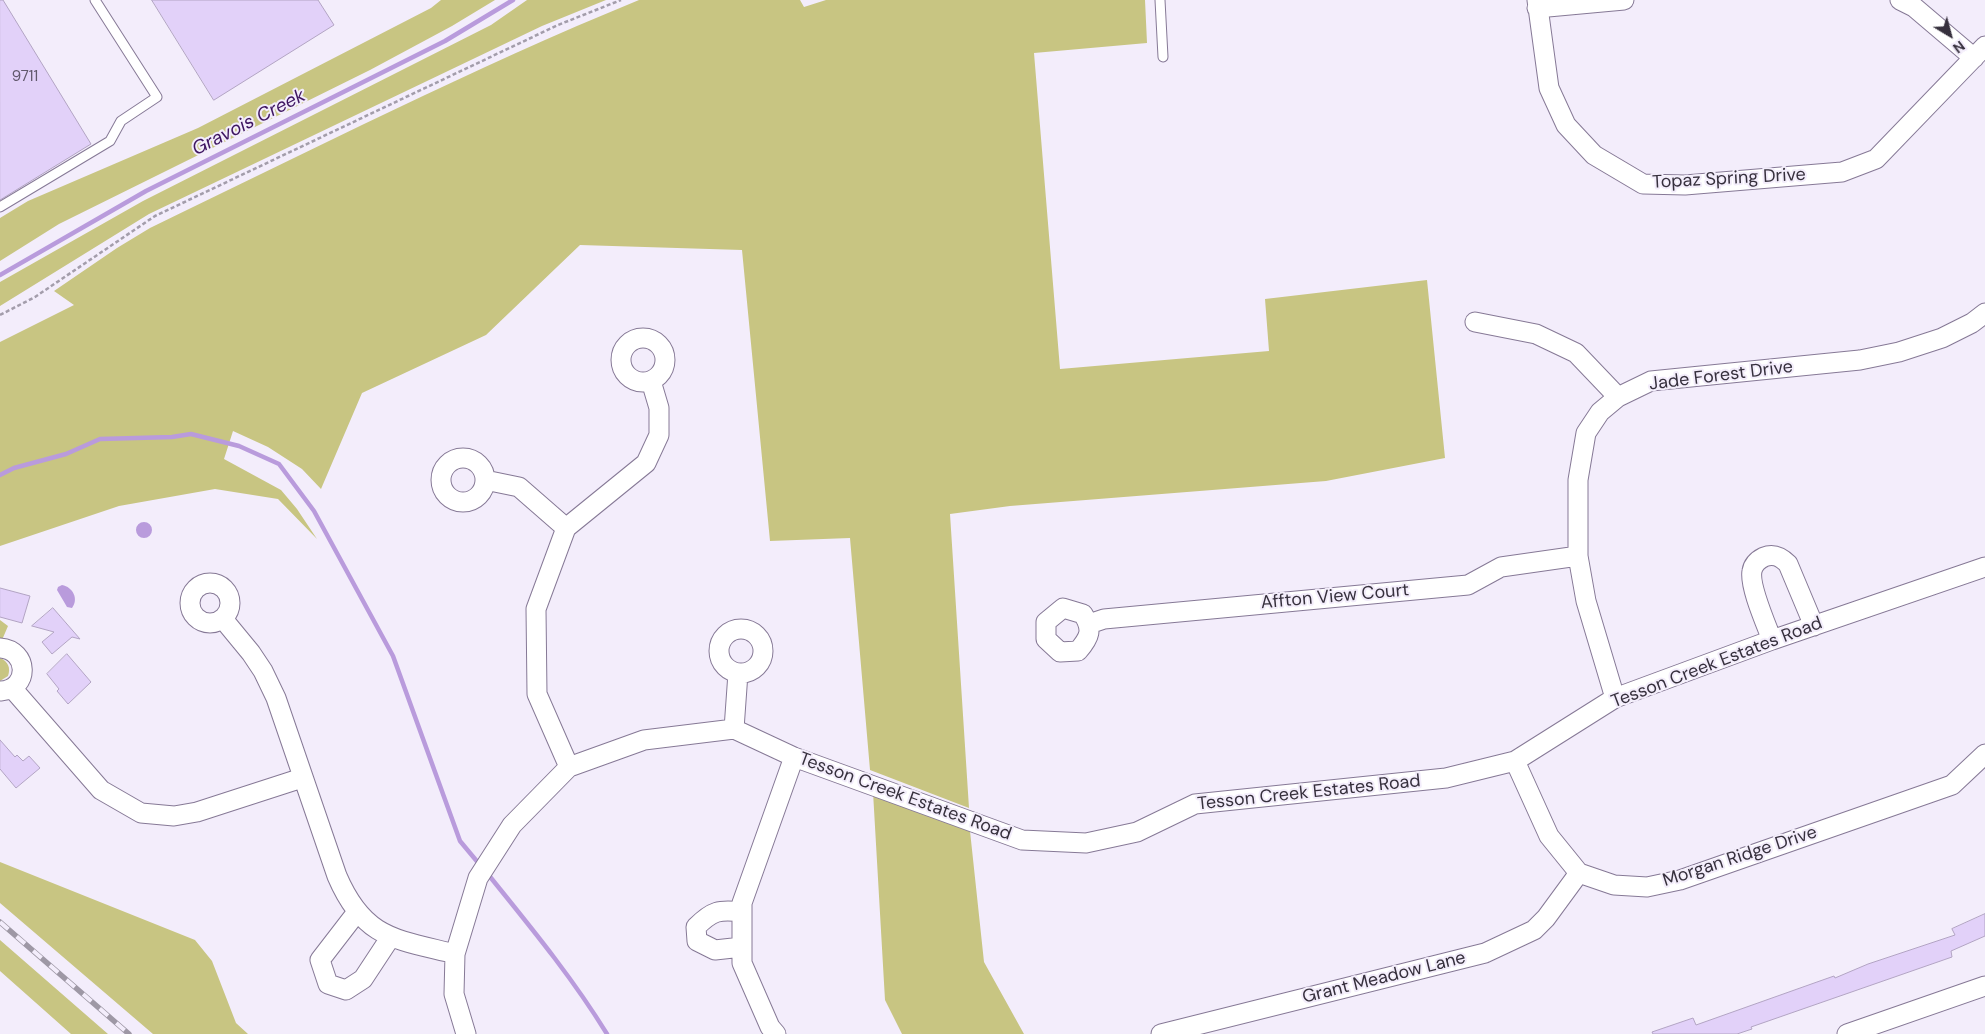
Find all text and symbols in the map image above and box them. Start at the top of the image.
north arrow [1925,10,1975,60]
text: N [1950,37,1969,57]
house number: 9711 [12,68,38,86]
water label: Gravois Creek [188,85,310,161]
street label: Topaz Spring Drive [1652,164,1806,194]
street label: Jade Forest Drive [1648,356,1794,396]
street label: Affton View Court [1260,580,1410,614]
street label: Tesson Creek Estates Road [1608,613,1826,713]
street label: Tesson Creek Estates Road [796,749,1014,845]
street label: Tesson Creek Estates Road [1196,771,1422,815]
street label: Morgan Ridge Drive [1660,822,1820,892]
street label: Grant Meadow Lane [1300,947,1468,1009]

